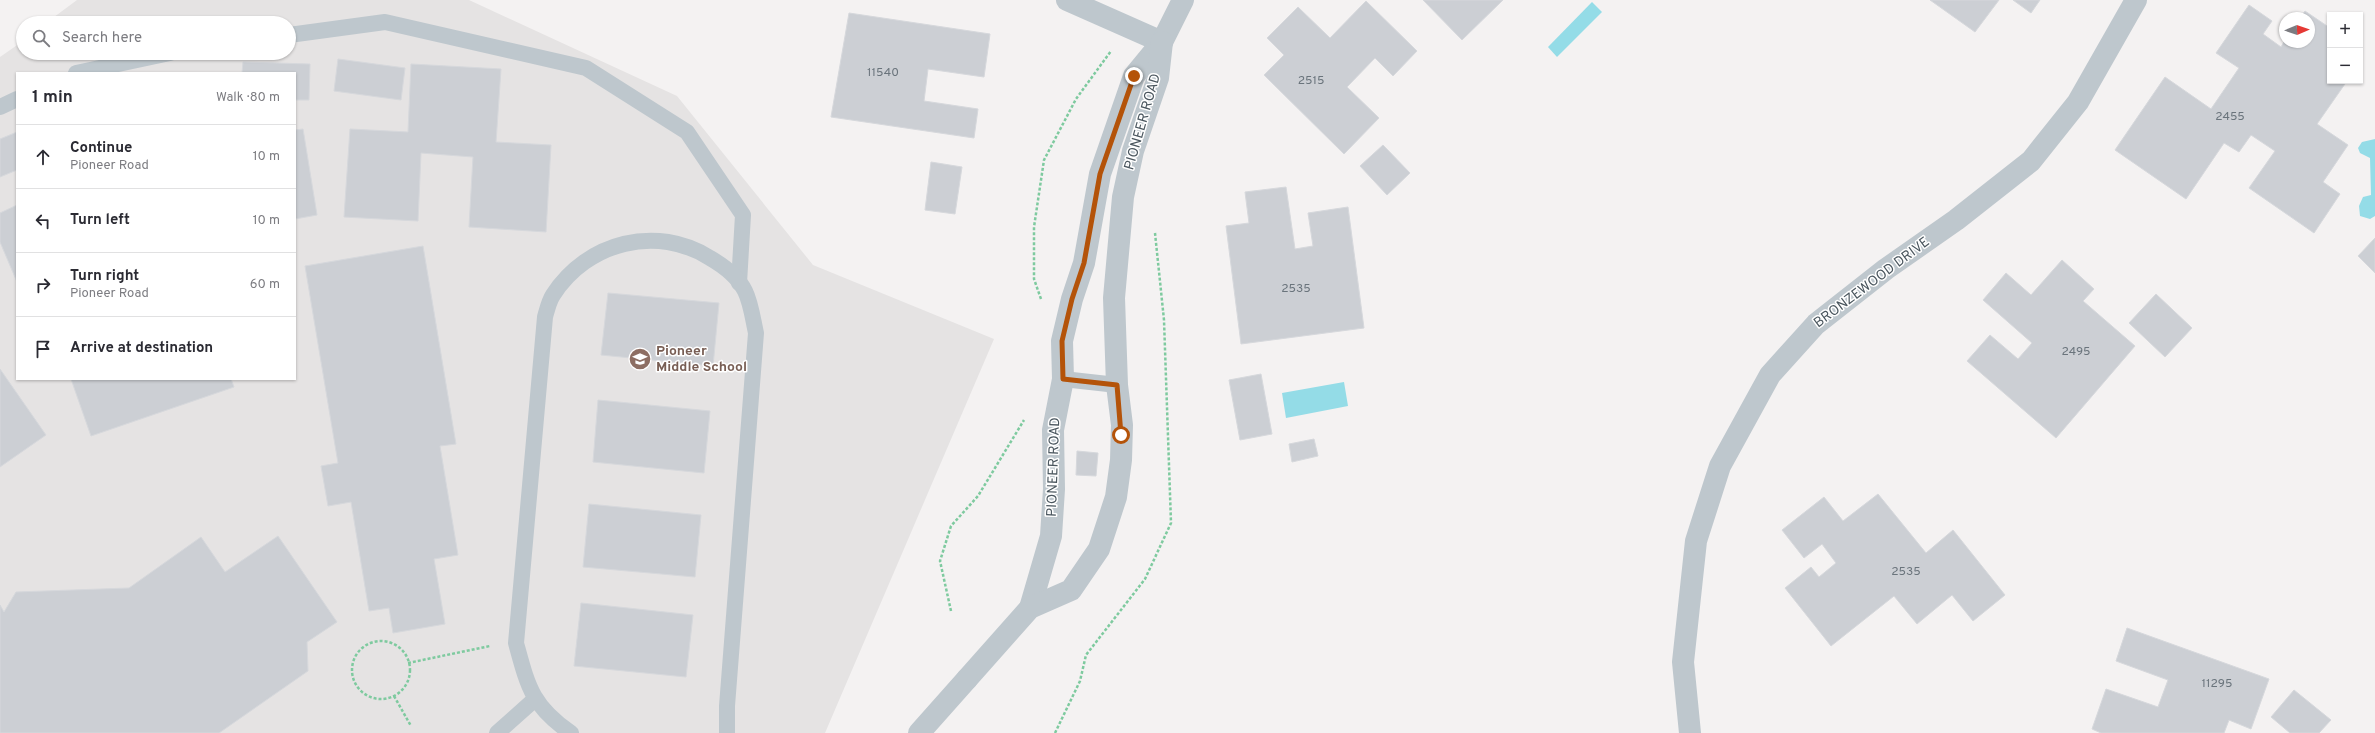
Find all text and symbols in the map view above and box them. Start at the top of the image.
north arrow [2279,12,2315,48]
map controls [2327,12,2363,84]
button: + [2327,12,2363,48]
search box [16,16,296,60]
icon: search [30,27,52,49]
text: Search here [62,29,142,48]
button: − [2327,48,2363,84]
house number: 11540 [867,65,899,81]
route end [1125,67,1143,85]
street label: PIONEER ROAD [1121,72,1165,172]
house number: 2515 [1298,73,1324,89]
text: 1 min [32,87,73,109]
text: Walk · 80 m [216,90,280,106]
house number: 2455 [2215,109,2245,125]
text: Continue [70,139,132,158]
icon: ahead [32,146,54,168]
text: 10 m [253,149,280,165]
text: Pioneer Road [70,158,149,174]
icon: left [32,210,54,232]
text: Turn left [70,211,130,230]
text: 10 m [253,213,280,229]
street label: BRONZEWOOD DRIVE [1811,234,1933,332]
text: Turn right [70,267,139,286]
icon: right [32,274,54,296]
text: 60 m [250,277,280,293]
house number: 2535 [1281,281,1311,297]
text: Pioneer Road [70,286,149,302]
icon: arrive [32,338,54,360]
text: Arrive at destination [70,339,213,358]
place label: Pioneer Middle School [656,343,747,376]
house number: 2495 [2061,344,2091,360]
school or university icon: Pioneer Middle School [627,346,653,372]
street label: PIONEER ROAD [1044,417,1064,517]
route start [1112,426,1130,444]
house number: 2535 [1891,564,1921,580]
house number: 11295 [2202,676,2232,692]

